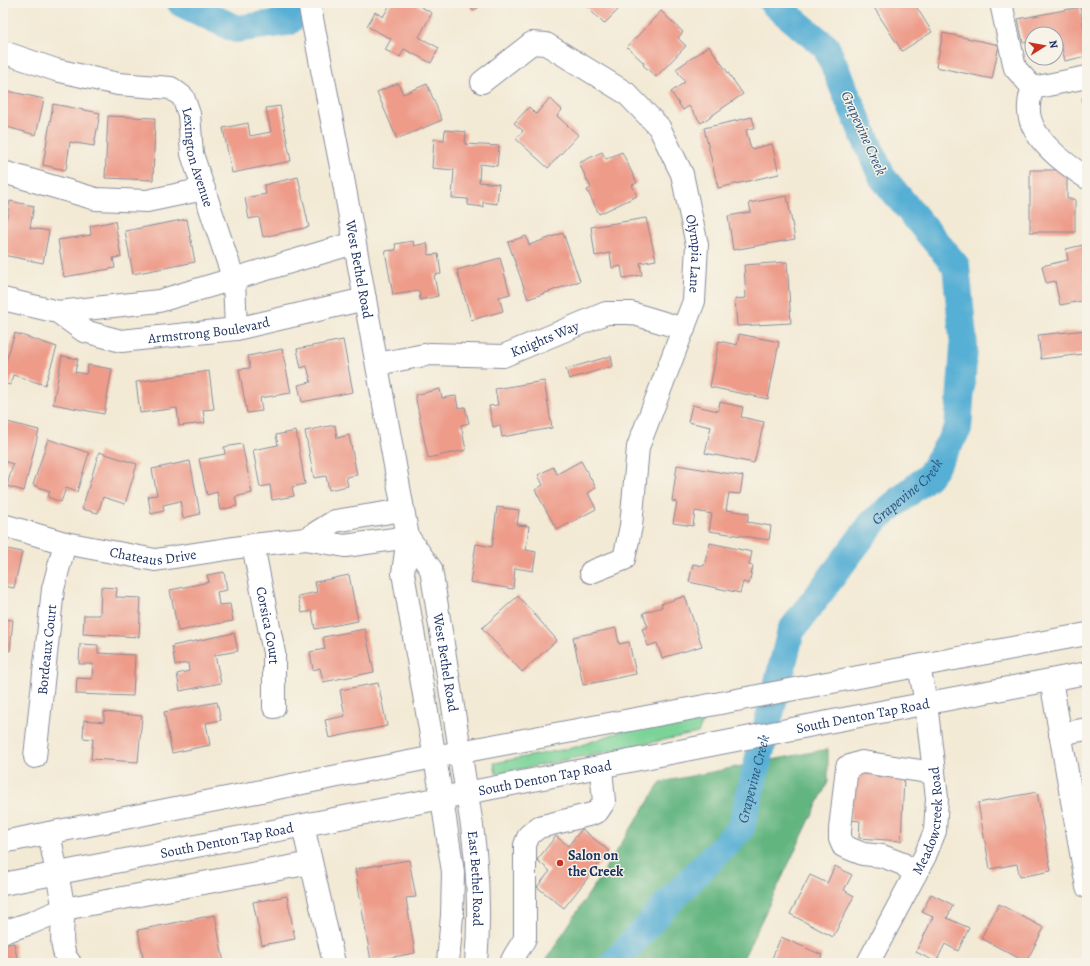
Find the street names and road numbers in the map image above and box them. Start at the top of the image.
street label: Lexington Avenue [178,104,218,209]
street label: Olympia Lane [681,213,706,294]
street label: West Bethel Road [341,218,378,320]
street label: Armstrong Boulevard [146,312,272,348]
street label: Knights Way [507,316,582,361]
street label: Chateaus Drive [108,542,198,570]
street label: Corsica Court [252,585,284,665]
street label: Bordeaux Court [32,603,61,696]
street label: West Bethel Road [429,611,463,714]
street label: South Denton Tap Road [794,693,931,738]
street label: South Denton Tap Road [476,755,613,800]
street label: Meadowcreek Road [907,765,947,878]
street label: South Denton Tap Road [158,818,295,862]
street label: East Bethel Road [463,829,488,927]

